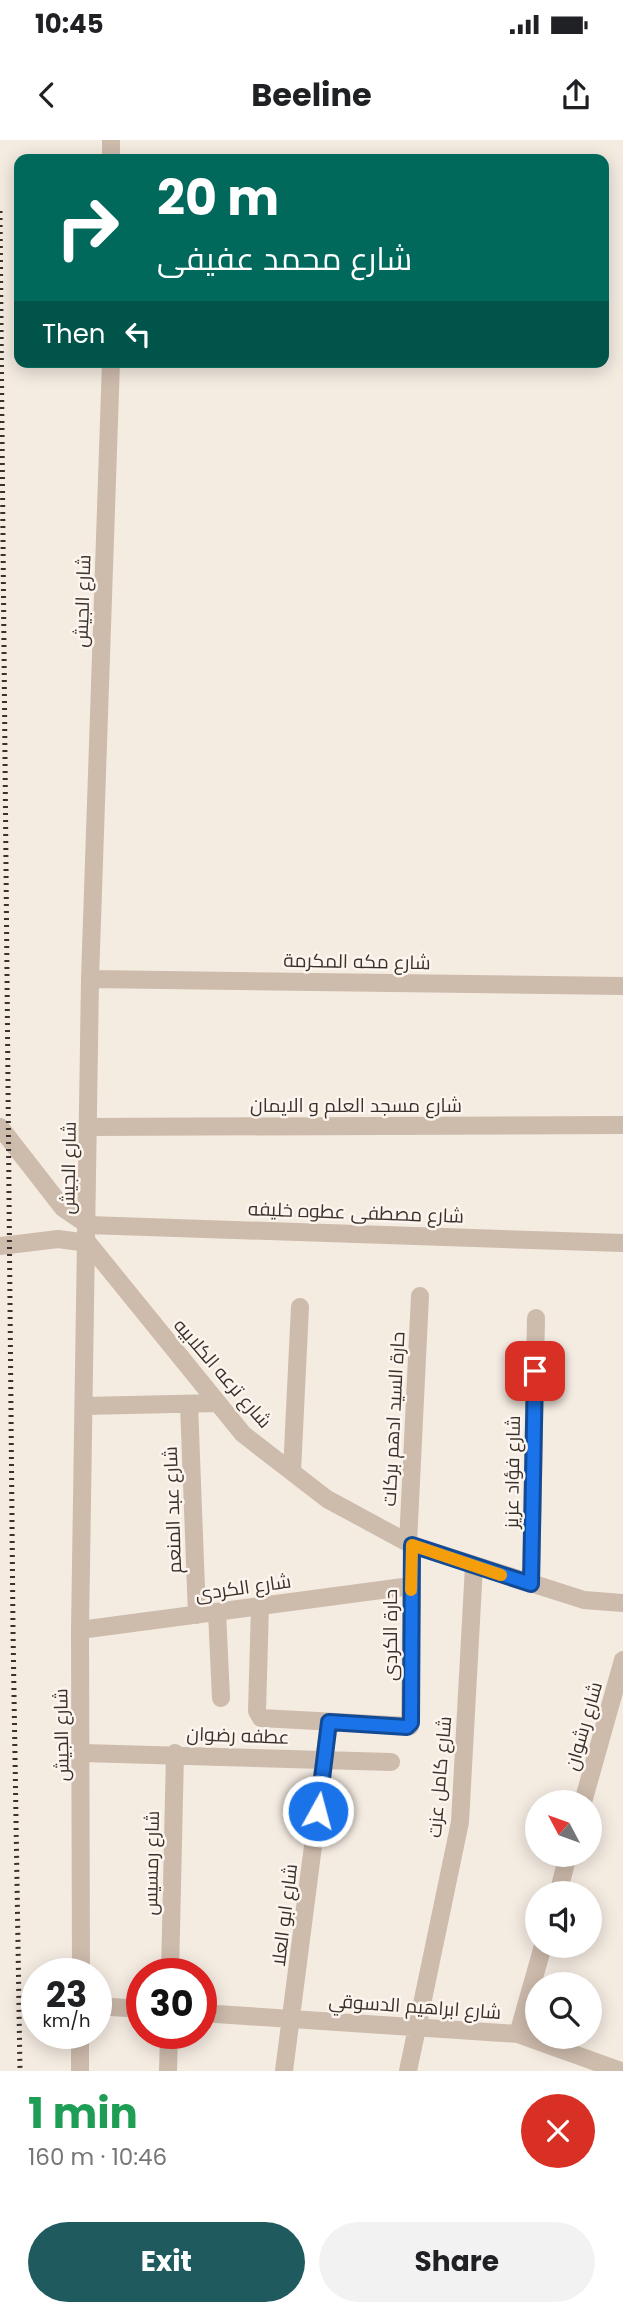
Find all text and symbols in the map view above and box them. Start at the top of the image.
text: 10:45 [35,6,104,42]
text: Beeline [251,72,372,117]
icon: back [28,76,66,114]
icon: share [557,76,595,114]
text: 20 m [157,164,279,232]
icon: right [42,182,133,273]
text: شارع محمد عفيفى [157,236,412,281]
icon: left [119,315,157,353]
text: Then [42,316,105,352]
street label: شارع الجيش [67,554,98,648]
street label: شارع مكه المكرمة [283,947,431,976]
street label: شارع مسجد العلم و الايمان [250,1092,462,1119]
street label: شارع الجيش [54,1121,83,1215]
street label: شارع مصطفى عطوه خليفه [247,1195,465,1230]
street label: شارع ترعه الكلابيه [167,1313,278,1434]
street label: حارة السيد ادهم بركات [375,1331,412,1507]
pin [505,1341,565,1401]
icon: arrive [516,1352,554,1390]
street label: شارع فؤاد عزيز [498,1415,527,1530]
street label: شارع عبد المنعم [157,1446,188,1574]
street label: شارع الكردى [193,1567,293,1608]
street label: حارة الكردى [377,1589,404,1681]
street label: شارع رشوان [558,1679,609,1774]
street label: شارع الجيش [47,1688,76,1782]
street label: شارع كامل عزت [421,1715,458,1839]
street label: عطفه رضوان [186,1720,290,1751]
position arrow [281,1774,355,1848]
north arrow [525,1790,602,1867]
map controls [525,1790,602,2049]
street label: شارع رمسيس [137,1810,166,1916]
street label: شارع ابو العلا [265,1862,304,1968]
button: sound [525,1881,602,1958]
speed limit sign: 30 [126,1958,217,2049]
text: 23 [46,1970,87,2019]
button: search [525,1972,602,2049]
street label: شارع ابراهيم الدسوقي [328,1987,502,2027]
text: km/h [43,2008,90,2033]
text: 1 min [28,2084,138,2143]
button: close [521,2094,595,2168]
text: 160 m · 10:46 [28,2141,167,2173]
button: Exit [28,2222,305,2302]
button: Share [319,2222,595,2302]

